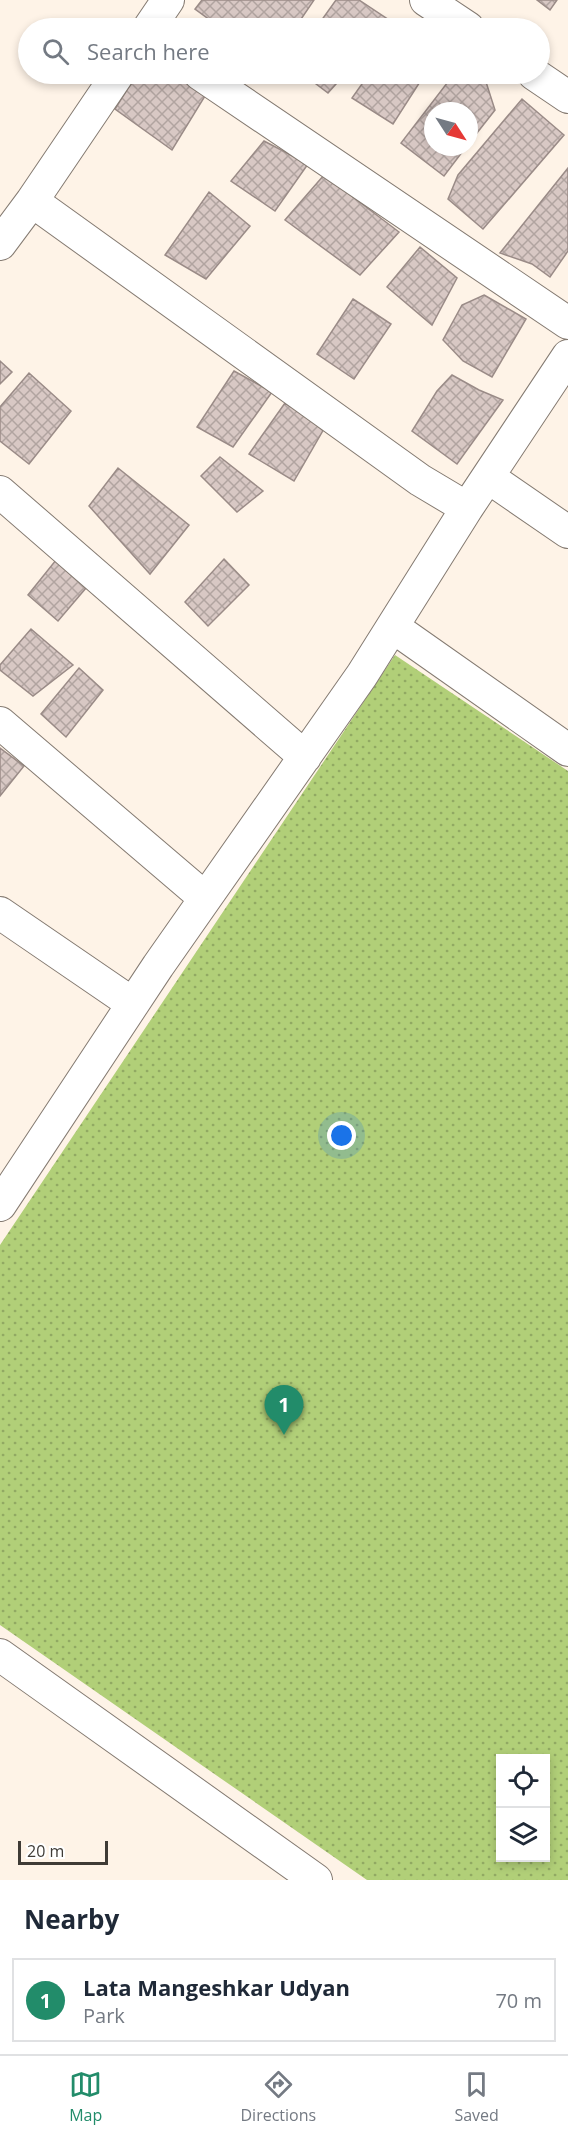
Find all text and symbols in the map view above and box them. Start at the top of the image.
search box [18,18,550,84]
icon: search [39,35,72,68]
text: Search here [87,36,210,66]
north arrow [424,102,478,156]
your location [327,1121,356,1150]
pin: 1 [264,1386,304,1435]
map controls [496,1754,550,1862]
button: locate [496,1754,550,1808]
button: layers [496,1808,550,1862]
scale bar [18,1838,108,1866]
text: 20 m [27,1840,64,1862]
text: Nearby [24,1901,119,1937]
text: Lata Mangeshkar Udyan [83,1972,350,2002]
text: 1 [40,1987,51,2014]
text: 70 m [495,1987,542,2014]
text: Park [83,2002,125,2029]
tab: Map [69,2068,102,2126]
tab: Directions [241,2068,316,2126]
tab: Saved [454,2068,499,2126]

